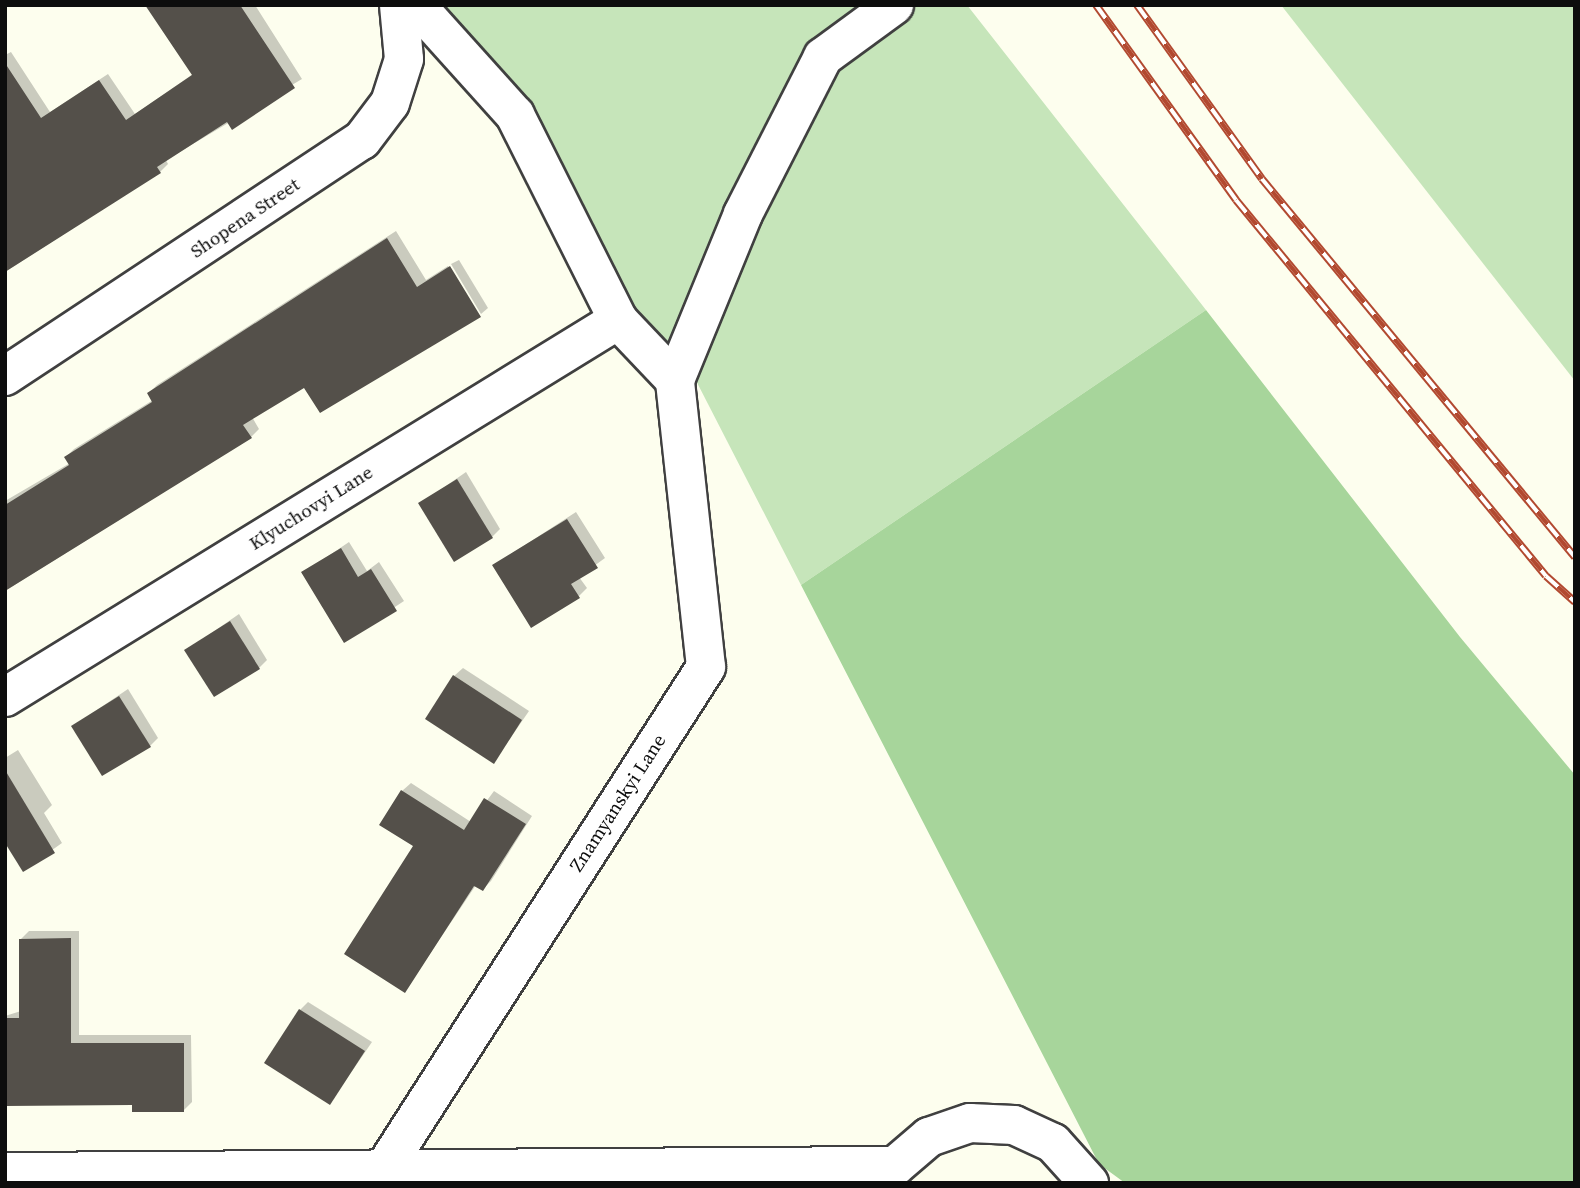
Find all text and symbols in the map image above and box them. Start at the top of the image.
street label: Shopena Street [186,173,304,263]
street label: Klyuchovyi Lane [245,461,377,555]
street label: Znamyanskyi Lane [565,730,671,876]

